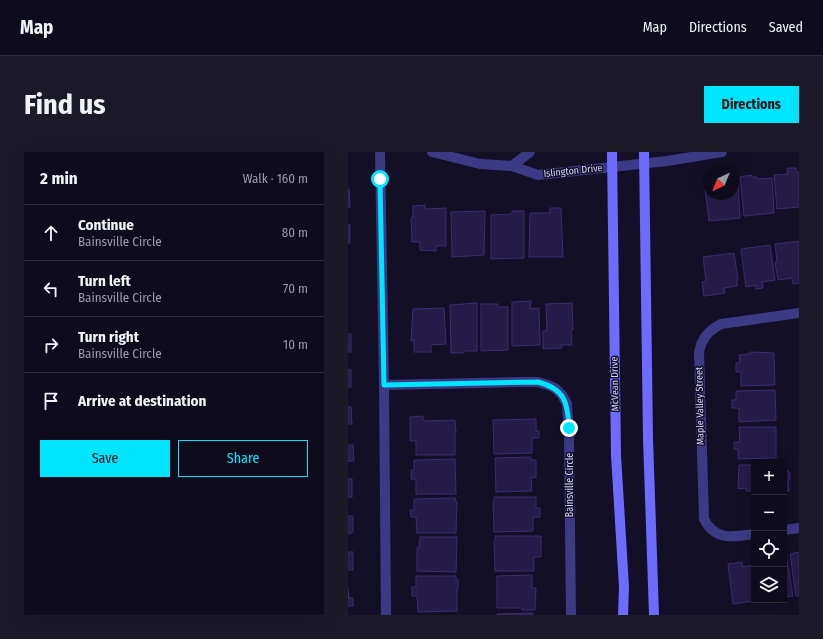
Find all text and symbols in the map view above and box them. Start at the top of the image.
text: Map [20,16,53,39]
text: Map [643,19,667,36]
text: Directions [689,19,747,36]
text: Saved [769,19,803,36]
button: Directions [704,86,799,123]
text: Find us [24,88,106,121]
street label: Islington Drive [543,162,603,180]
north arrow [703,164,739,200]
text: 2 min [40,168,78,189]
route start [371,170,389,188]
text: Walk · 160 m [243,171,308,186]
text: Continue [78,216,134,234]
icon: ahead [40,222,62,244]
text: 80 m [282,225,308,240]
text: Bainsville Circle [78,234,162,249]
text: Turn left [78,272,131,290]
icon: left [40,278,62,300]
text: 70 m [283,281,308,296]
text: Bainsville Circle [78,290,162,305]
text: Turn right [78,328,139,346]
icon: right [40,334,62,356]
text: 10 m [283,337,308,352]
text: Bainsville Circle [78,346,162,361]
street label: McVean Drive [609,356,621,411]
street label: Maple Valley Street [693,366,707,445]
icon: arrive [40,390,62,412]
text: Arrive at destination [78,392,206,410]
route end [560,419,578,437]
button: Save [40,440,170,477]
button: Share [178,440,308,477]
street label: Bainsville Circle [564,453,576,517]
map controls [751,459,787,603]
button: + [751,459,787,495]
button: − [751,495,787,531]
button: locate [751,531,787,567]
button: layers [751,567,787,603]

